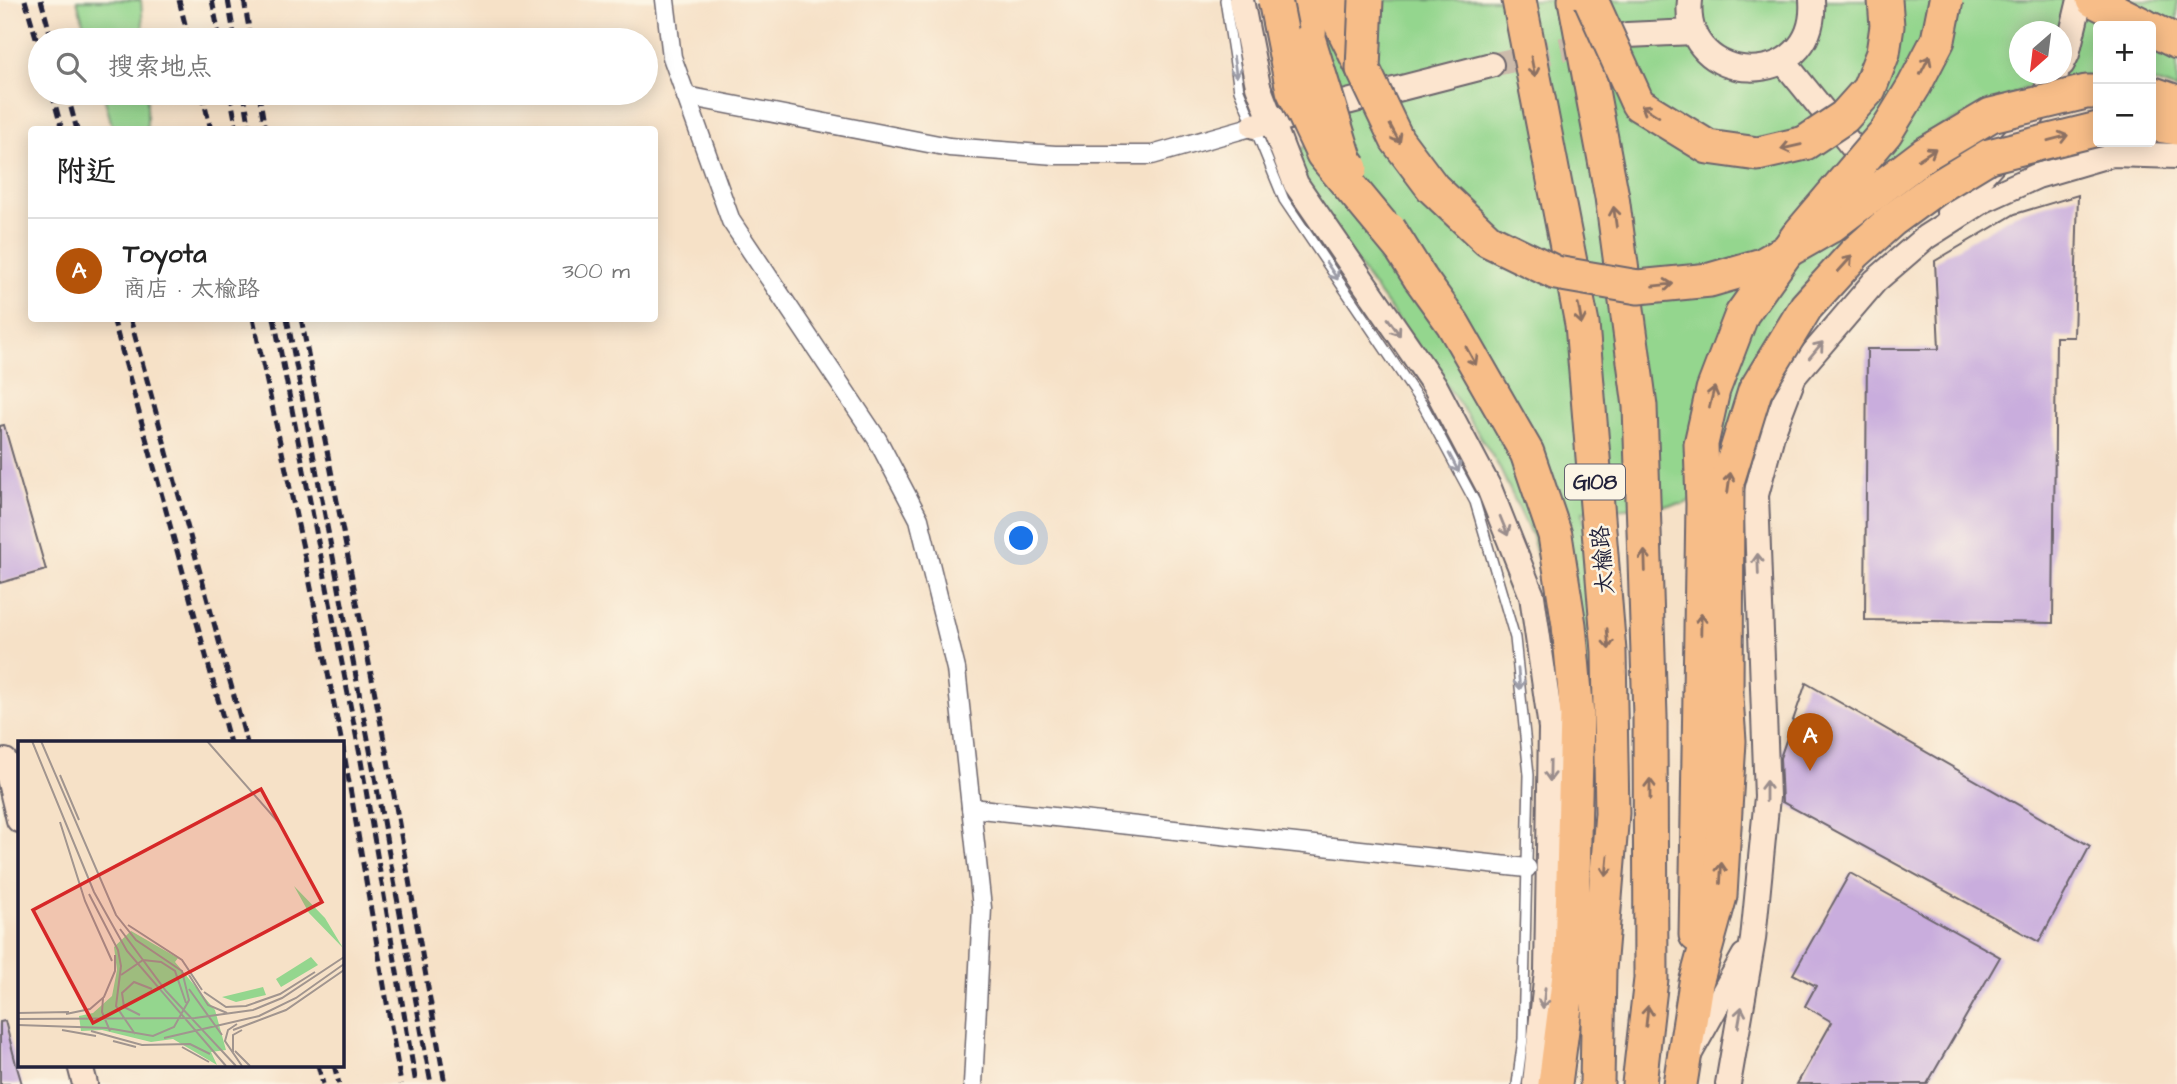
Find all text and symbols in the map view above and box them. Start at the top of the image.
north arrow [2009,21,2072,84]
map controls [2093,21,2156,147]
button: + [2093,21,2156,84]
search box [28,28,658,105]
icon: search [52,48,90,86]
text: 搜索地点 [108,49,212,85]
one-way arrow [1526,55,1540,78]
one-way arrow [1919,55,1933,75]
one-way arrow [1229,56,1242,78]
button: − [2093,84,2156,147]
one-way arrow [1640,103,1660,117]
one-way arrow [1388,123,1402,144]
one-way arrow [2046,131,2069,144]
one-way arrow [1780,140,1803,154]
one-way arrow [1917,147,1936,161]
text: 附近 [56,151,116,193]
one-way arrow [1608,206,1621,229]
text: Toyota [123,236,206,272]
text: A [72,255,86,287]
text: 300 m [562,255,630,287]
one-way arrow [1837,255,1853,273]
one-way arrow [1325,261,1339,280]
text: 商店 · 太榆路 [123,273,260,305]
one-way arrow [1651,278,1673,291]
one-way arrow [1574,302,1588,325]
one-way arrow [1387,317,1401,336]
one-way arrow [1808,342,1824,360]
one-way arrow [1465,345,1478,366]
one-way arrow [1706,387,1719,409]
one-way arrow [1448,452,1461,473]
road number: G108 [1565,464,1625,500]
one-way arrow [1723,472,1736,495]
one-way arrow [1499,514,1512,536]
your location [1004,521,1038,555]
street label: 太榆路 [1584,524,1622,596]
one-way arrow [1639,550,1652,573]
one-way arrow [1752,552,1765,575]
one-way arrow [1694,612,1708,635]
one-way arrow [1602,627,1615,649]
one-way arrow [1513,667,1526,690]
pin: A [1787,713,1833,771]
inset map [18,741,343,1066]
one-way arrow [1543,759,1557,782]
one-way arrow [1643,778,1657,801]
one-way arrow [1759,780,1773,803]
one-way arrow [1601,854,1614,877]
one-way arrow [1715,862,1728,885]
one-way arrow [1537,987,1550,1009]
one-way arrow [1640,1005,1653,1028]
one-way arrow [1734,1006,1747,1029]

